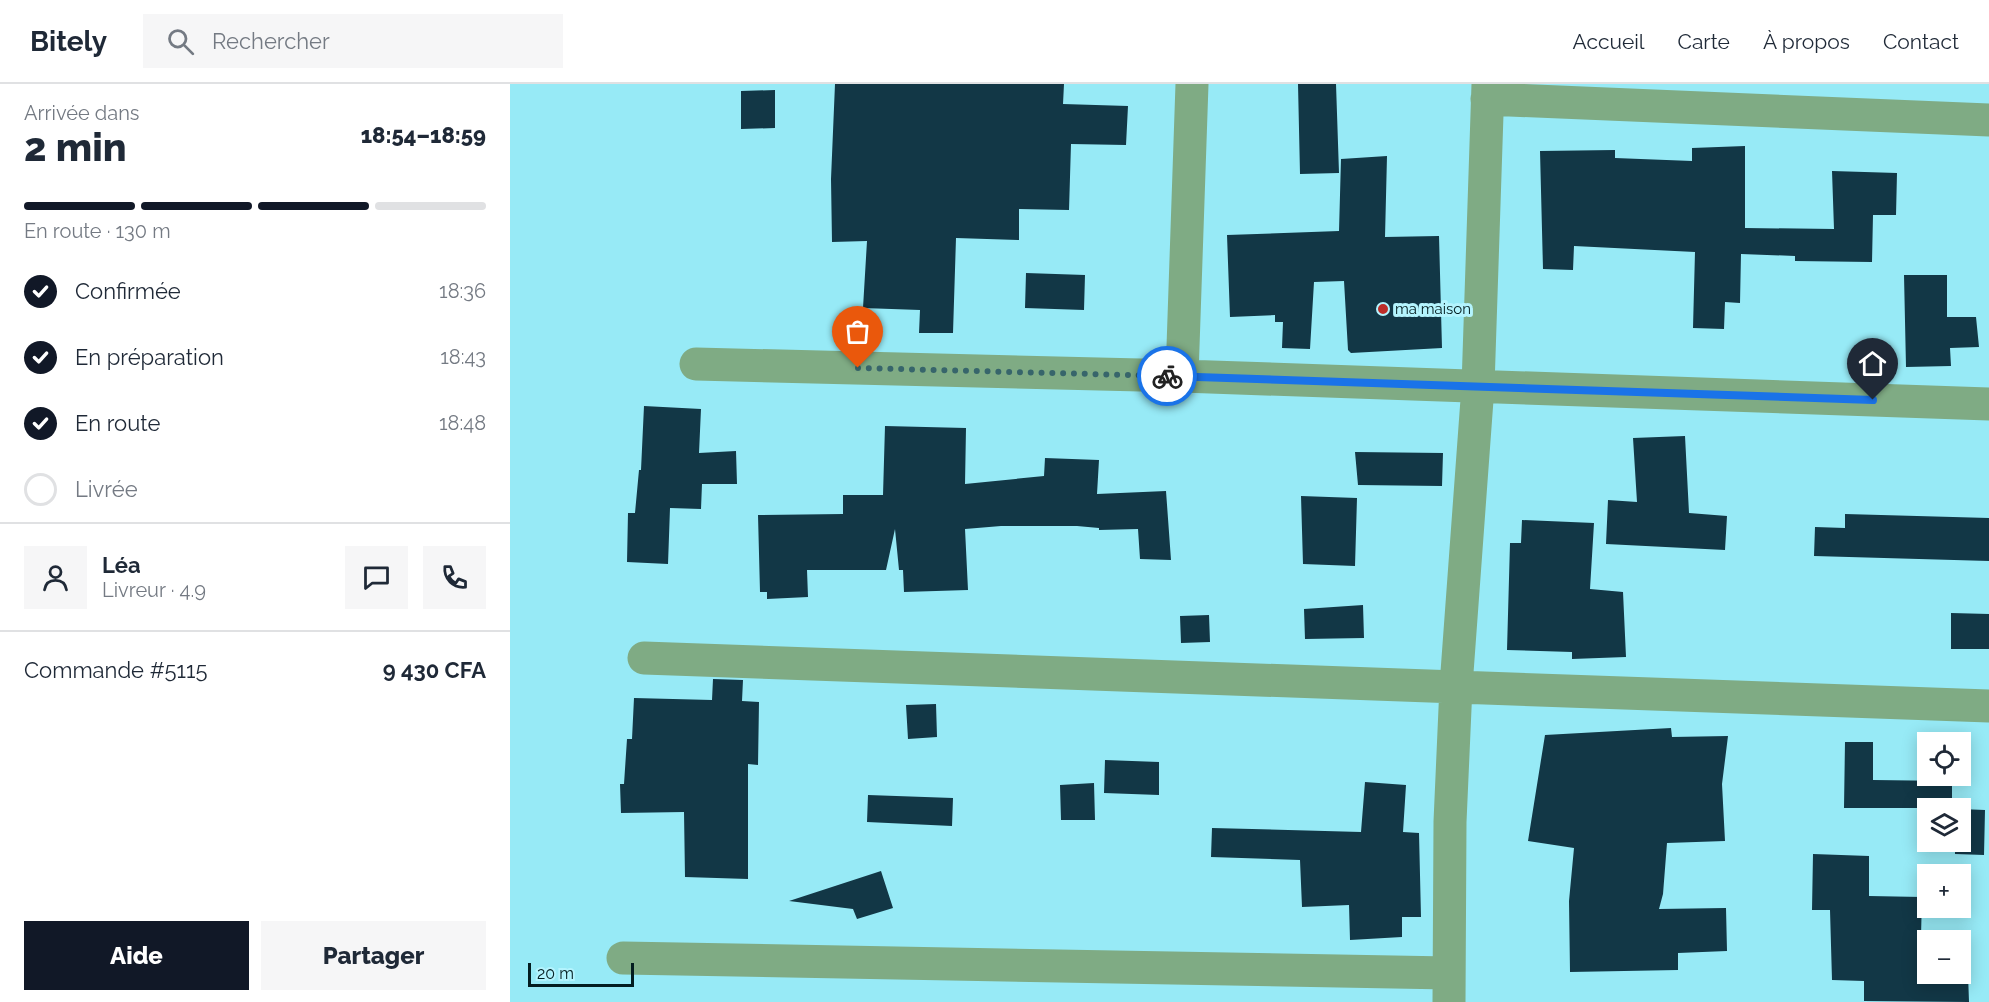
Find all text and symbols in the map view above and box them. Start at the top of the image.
search box [143,14,563,68]
text: Bitely [30,25,107,58]
icon: search [164,25,197,58]
text: Rechercher [212,28,330,54]
text: Accueil [1573,29,1645,54]
text: Carte [1678,29,1730,54]
text: À propos [1763,29,1850,54]
text: Contact [1883,29,1959,54]
text: Arrivée dans [24,101,139,125]
text: 18:54–18:59 [361,122,486,148]
text: 2 min [24,124,127,170]
text: En route · 130 m [24,219,171,243]
icon: check [24,275,57,308]
text: Confirmée [75,278,181,304]
text: 18:36 [439,279,486,303]
place label: ma maison [1395,300,1471,318]
marker: ma maison [1376,302,1390,316]
pin [832,306,883,368]
icon: bag [841,315,874,348]
pin [1847,338,1898,400]
icon: check [24,341,57,374]
text: En préparation [75,344,224,370]
text: 18:43 [440,345,486,369]
courier [1137,346,1197,406]
icon: home [1856,347,1889,380]
icon: bike [1151,360,1184,393]
icon: check [24,407,57,440]
text: En route [75,410,160,436]
text: 18:48 [439,411,486,435]
text: Livrée [75,476,138,502]
button: person [24,546,87,609]
button: chat [345,546,408,609]
button: phone [423,546,486,609]
text: Léa [102,552,141,578]
text: Livreur · 4.9 [102,578,206,602]
text: Commande #5115 [24,657,207,683]
text: 9 430 CFA [383,657,486,683]
map controls [1917,732,1971,984]
button: locate [1917,732,1971,786]
button: layers [1917,798,1971,852]
button: + [1917,864,1971,918]
button: Aide [24,921,249,990]
button: Partager [261,921,486,990]
button: − [1917,930,1971,984]
scale bar [528,960,634,988]
text: 20 m [537,964,574,983]

